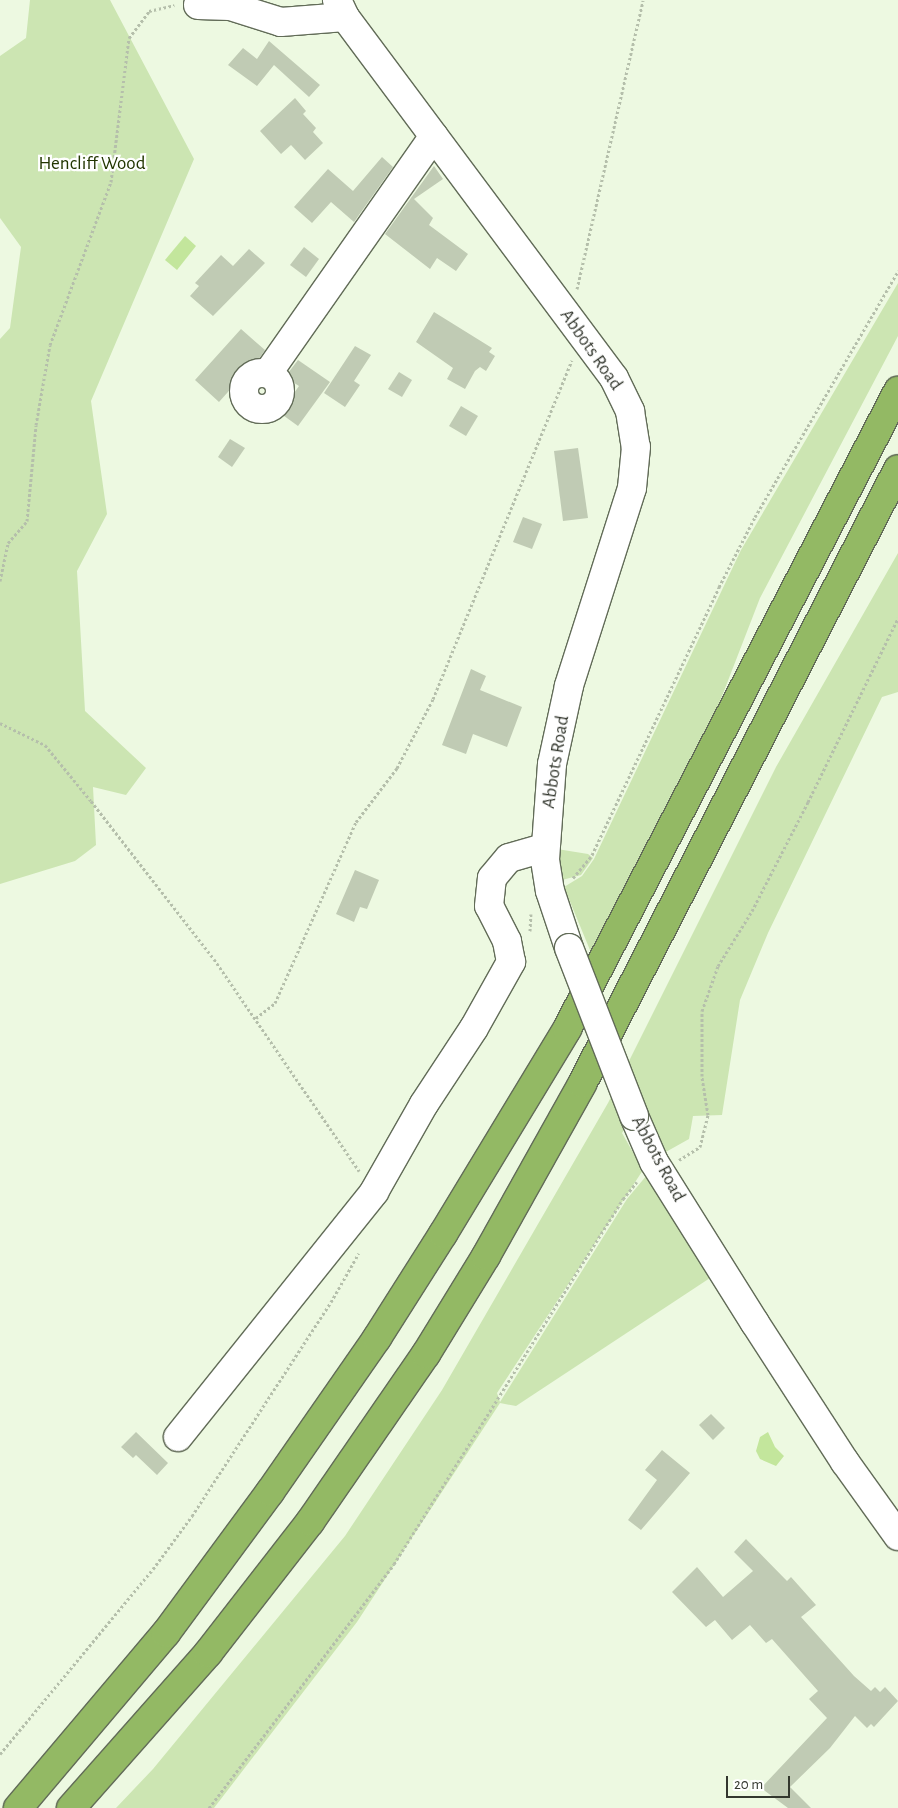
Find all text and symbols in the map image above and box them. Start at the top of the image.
park label: Hencliff Wood [38,153,146,175]
street label: Abbots Road [555,305,627,395]
street label: Abbots Road [537,714,575,810]
street label: Abbots Road [626,1112,690,1206]
scale bar [728,1766,792,1798]
text: 20 m [734,1777,763,1792]

